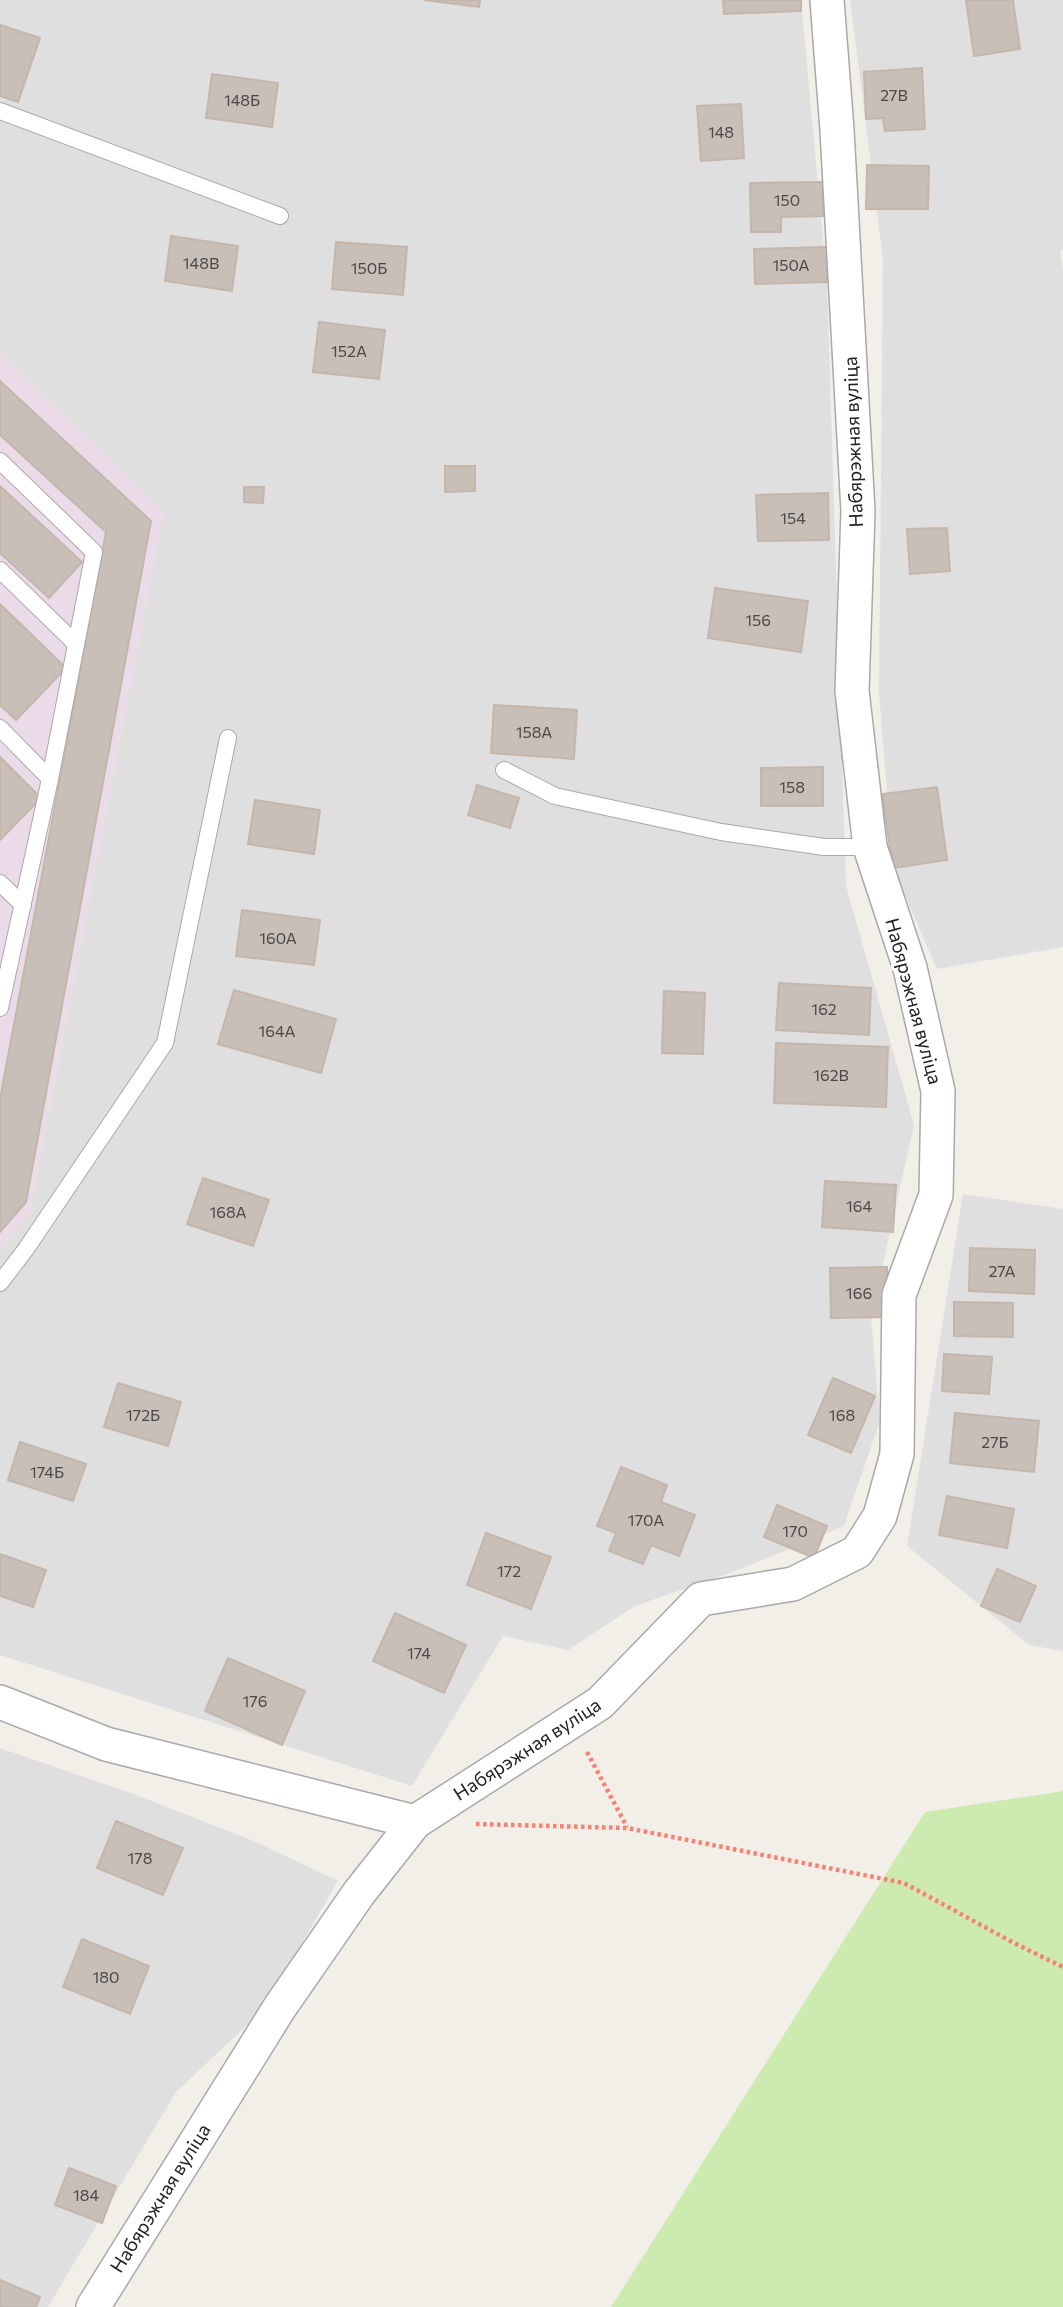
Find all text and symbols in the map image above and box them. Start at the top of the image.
house number: 27В [880,85,908,104]
house number: 148Б [224,90,260,109]
house number: 148 [708,122,734,141]
house number: 150 [774,190,800,209]
house number: 148В [183,253,219,272]
house number: 150А [772,255,810,274]
house number: 150Б [351,258,387,277]
house number: 152А [331,341,367,360]
street label: Набярэжная вуліца [838,356,867,528]
house number: 154 [780,508,806,527]
house number: 156 [745,610,771,629]
house number: 158А [516,722,552,741]
house number: 158 [779,777,805,796]
street label: Набярэжная вуліца [881,915,948,1086]
house number: 160А [259,928,297,947]
house number: 162 [811,999,837,1018]
house number: 164А [258,1021,296,1040]
house number: 162В [813,1065,849,1084]
house number: 164 [846,1196,872,1215]
house number: 168А [210,1202,246,1221]
house number: 27А [989,1261,1015,1280]
house number: 166 [846,1283,872,1302]
house number: 172Б [126,1405,160,1424]
house number: 168 [829,1405,855,1424]
house number: 27Б [981,1432,1009,1451]
house number: 174Б [30,1462,64,1481]
house number: 170А [628,1510,664,1529]
house number: 170 [782,1521,808,1540]
house number: 172 [497,1561,521,1580]
house number: 174 [407,1643,431,1662]
house number: 176 [243,1691,267,1710]
street label: Набярэжная вуліца [449,1692,605,1805]
house number: 178 [128,1848,152,1867]
house number: 180 [93,1967,120,1986]
street label: Набярэжная вуліца [104,2119,215,2276]
house number: 184 [73,2185,99,2204]

